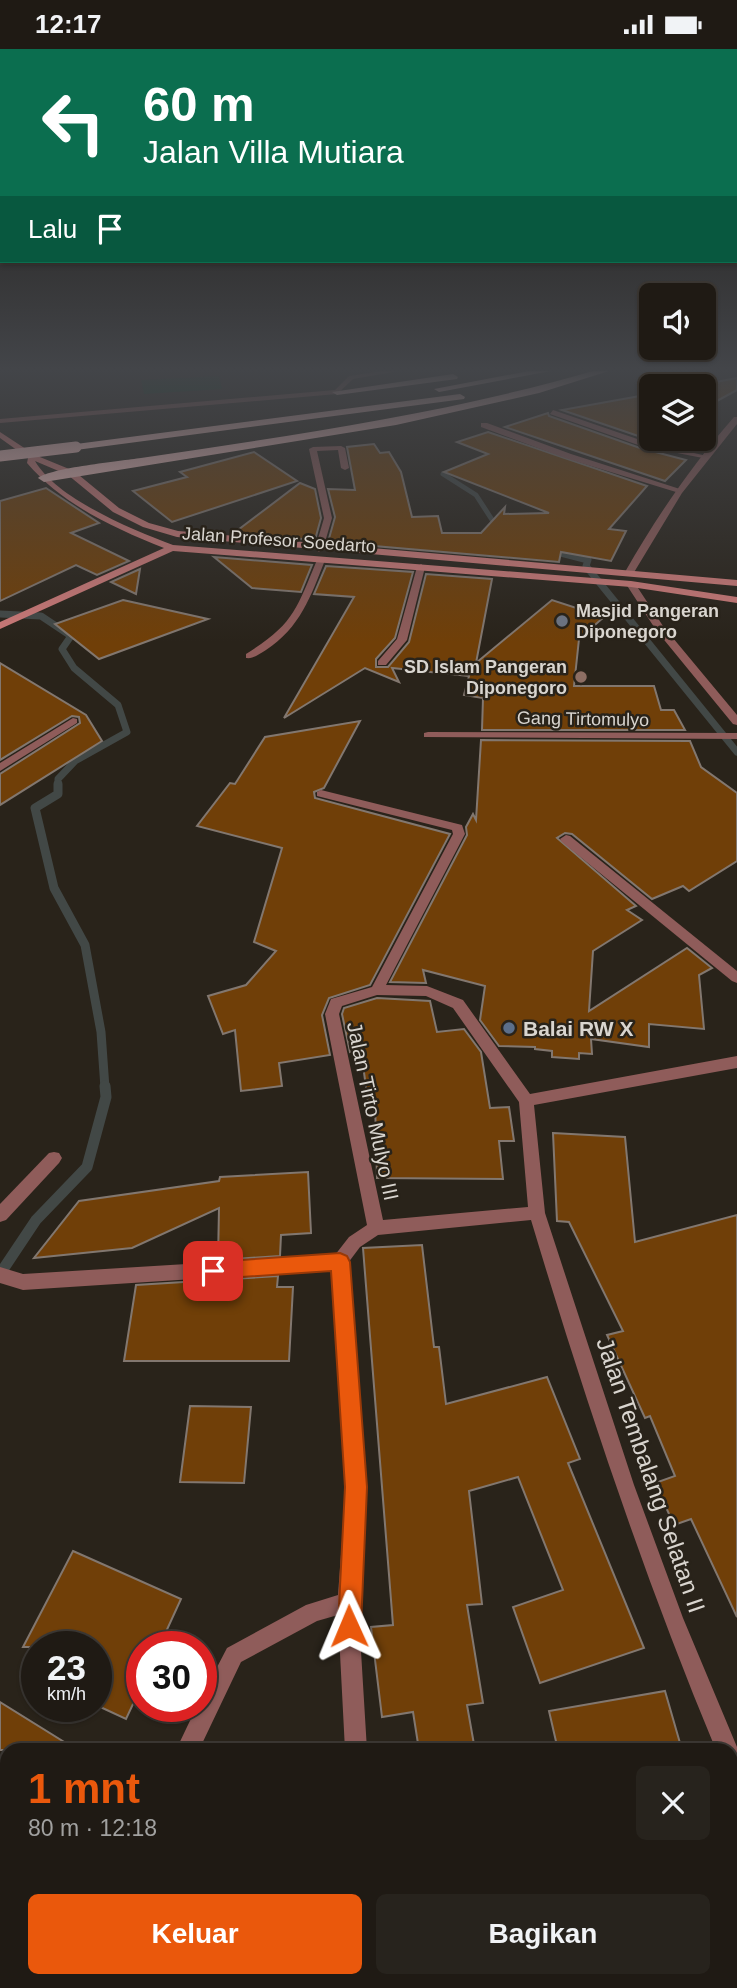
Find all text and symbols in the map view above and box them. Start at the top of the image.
text: 12:17 [35,9,102,39]
icon: left [28,77,119,168]
text: 60 m [143,77,255,131]
text: Jalan Villa Mutiara [143,134,404,170]
icon: arrive [91,210,129,248]
text: Lalu [28,214,77,244]
map controls [639,283,716,451]
button: sound [639,283,716,360]
button: layers [639,374,716,451]
street label: Jalan Profesor Soedarto [181,523,377,557]
place label: Masjid Pangeran Diponegoro [576,601,719,642]
marker: Masjid Pangeran Diponegoro [554,613,570,629]
place label: SD Islam Pangeran Diponegoro [404,657,567,698]
marker: SD Islam Pangeran Diponegoro [573,669,589,685]
street label: Gang Tirtomulyo [517,708,649,730]
place label: Balai RW X [523,1017,633,1040]
street label: Jalan Tirto Mulyo III [343,1020,403,1202]
marker: Balai RW X [501,1020,517,1036]
pin [183,1241,243,1301]
icon: arrive [194,1252,232,1290]
street label: Jalan Tembalang Selatan II [591,1334,711,1616]
position arrow [312,1589,386,1663]
speed limit sign: 30 [126,1631,217,1722]
text: 23 [47,1648,86,1687]
text: km/h [47,1684,86,1704]
text: 1 mnt [28,1765,140,1812]
button: close [636,1766,710,1840]
text: 80 m · 12:18 [28,1815,157,1841]
button: Keluar [28,1894,362,1974]
button: Bagikan [376,1894,710,1974]

